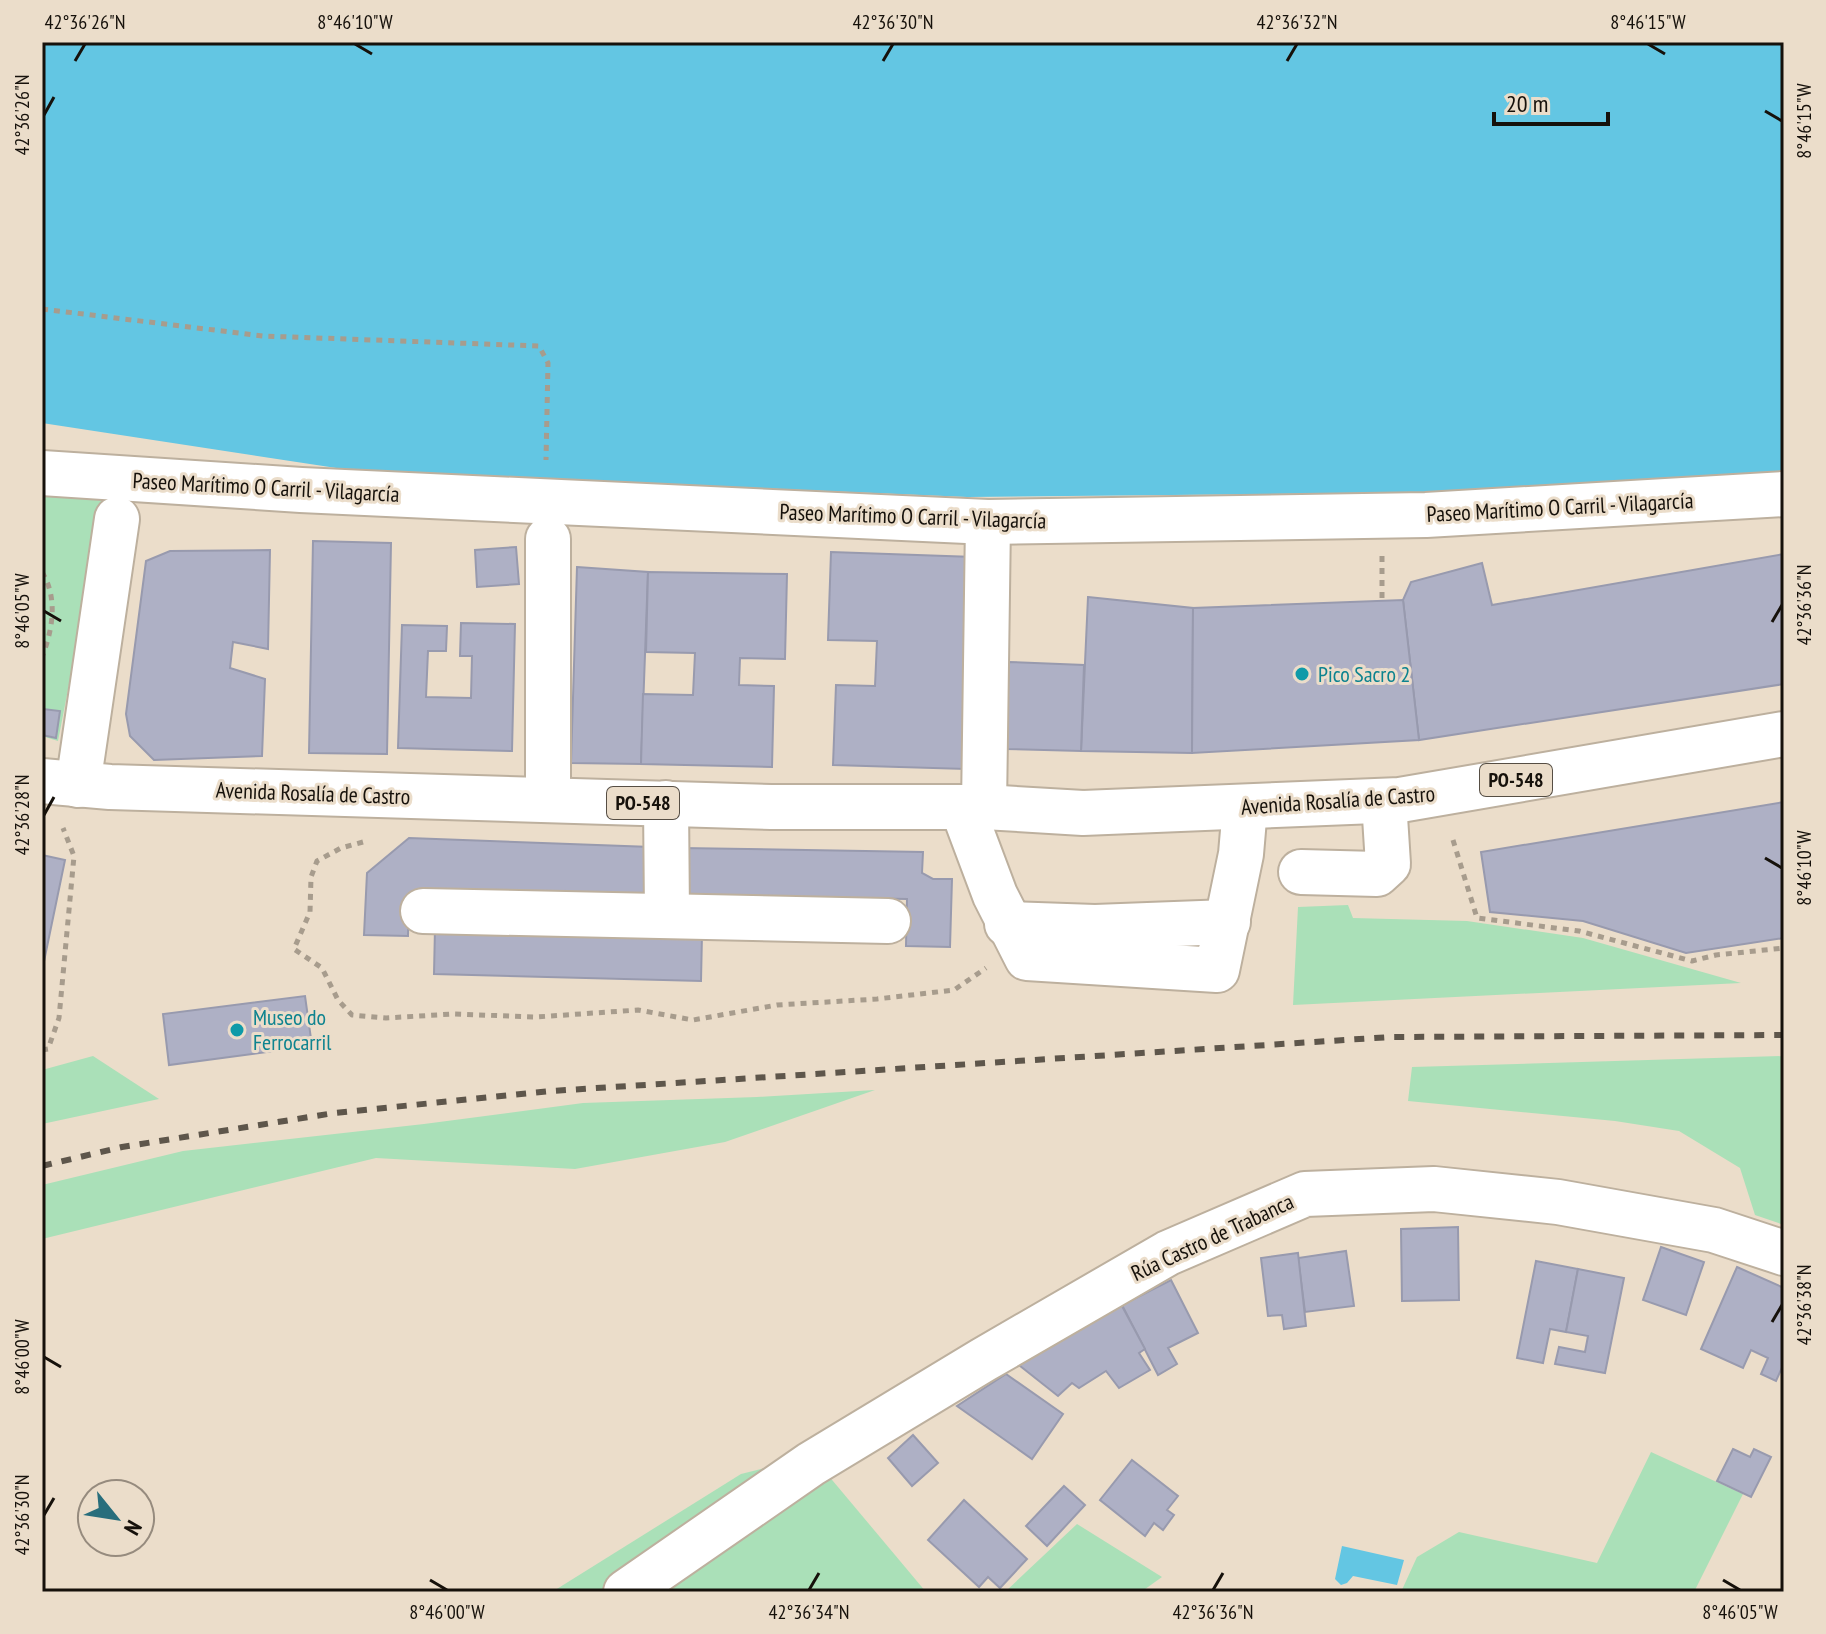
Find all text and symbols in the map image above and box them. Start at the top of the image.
text: 42°36'26"N [45,9,125,35]
text: 8°46'10"W [317,9,393,35]
text: 42°36'30"N [853,9,933,35]
text: 42°36'32"N [1257,9,1337,35]
text: 8°46'15"W [1610,9,1686,35]
text: 42°36'26"N [9,75,35,155]
scale bar [1494,76,1608,126]
text: 8°46'15"W [1791,83,1817,159]
text: 20 m [1506,88,1548,119]
street label: Paseo Marítimo O Carril - Vilagarcía [132,466,400,508]
street label: Paseo Marítimo O Carril - Vilagarcía [1426,486,1694,528]
street label: Paseo Marítimo O Carril - Vilagarcía [779,497,1047,535]
text: 42°36'36"N [1791,565,1817,645]
text: 8°46'05"W [9,573,35,649]
place label: Pico Sacro 2 [1318,660,1410,688]
marker: Pico Sacro 2 [1293,665,1311,683]
road number: PO-548 [1480,764,1552,796]
text: 42°36'28"N [9,775,35,855]
street label: Avenida Rosalía de Castro [215,776,411,810]
street label: Avenida Rosalía de Castro [1240,779,1436,821]
road number: PO-548 [607,787,679,819]
text: 8°46'10"W [1791,830,1817,906]
place label: Museo do Ferrocarril [253,1003,332,1056]
marker: Museo do Ferrocarril [228,1021,246,1039]
street label: Rúa Castro de Trabanca [1126,1187,1298,1287]
text: 42°36'38"N [1791,1265,1817,1345]
text: 8°46'00"W [9,1319,35,1395]
text: 42°36'30"N [9,1475,35,1555]
north arrow [76,1478,156,1558]
text: N [118,1516,148,1540]
text: 8°46'00"W [409,1599,485,1625]
text: 42°36'34"N [769,1599,849,1625]
text: 42°36'36"N [1173,1599,1253,1625]
text: 8°46'05"W [1702,1599,1778,1625]

